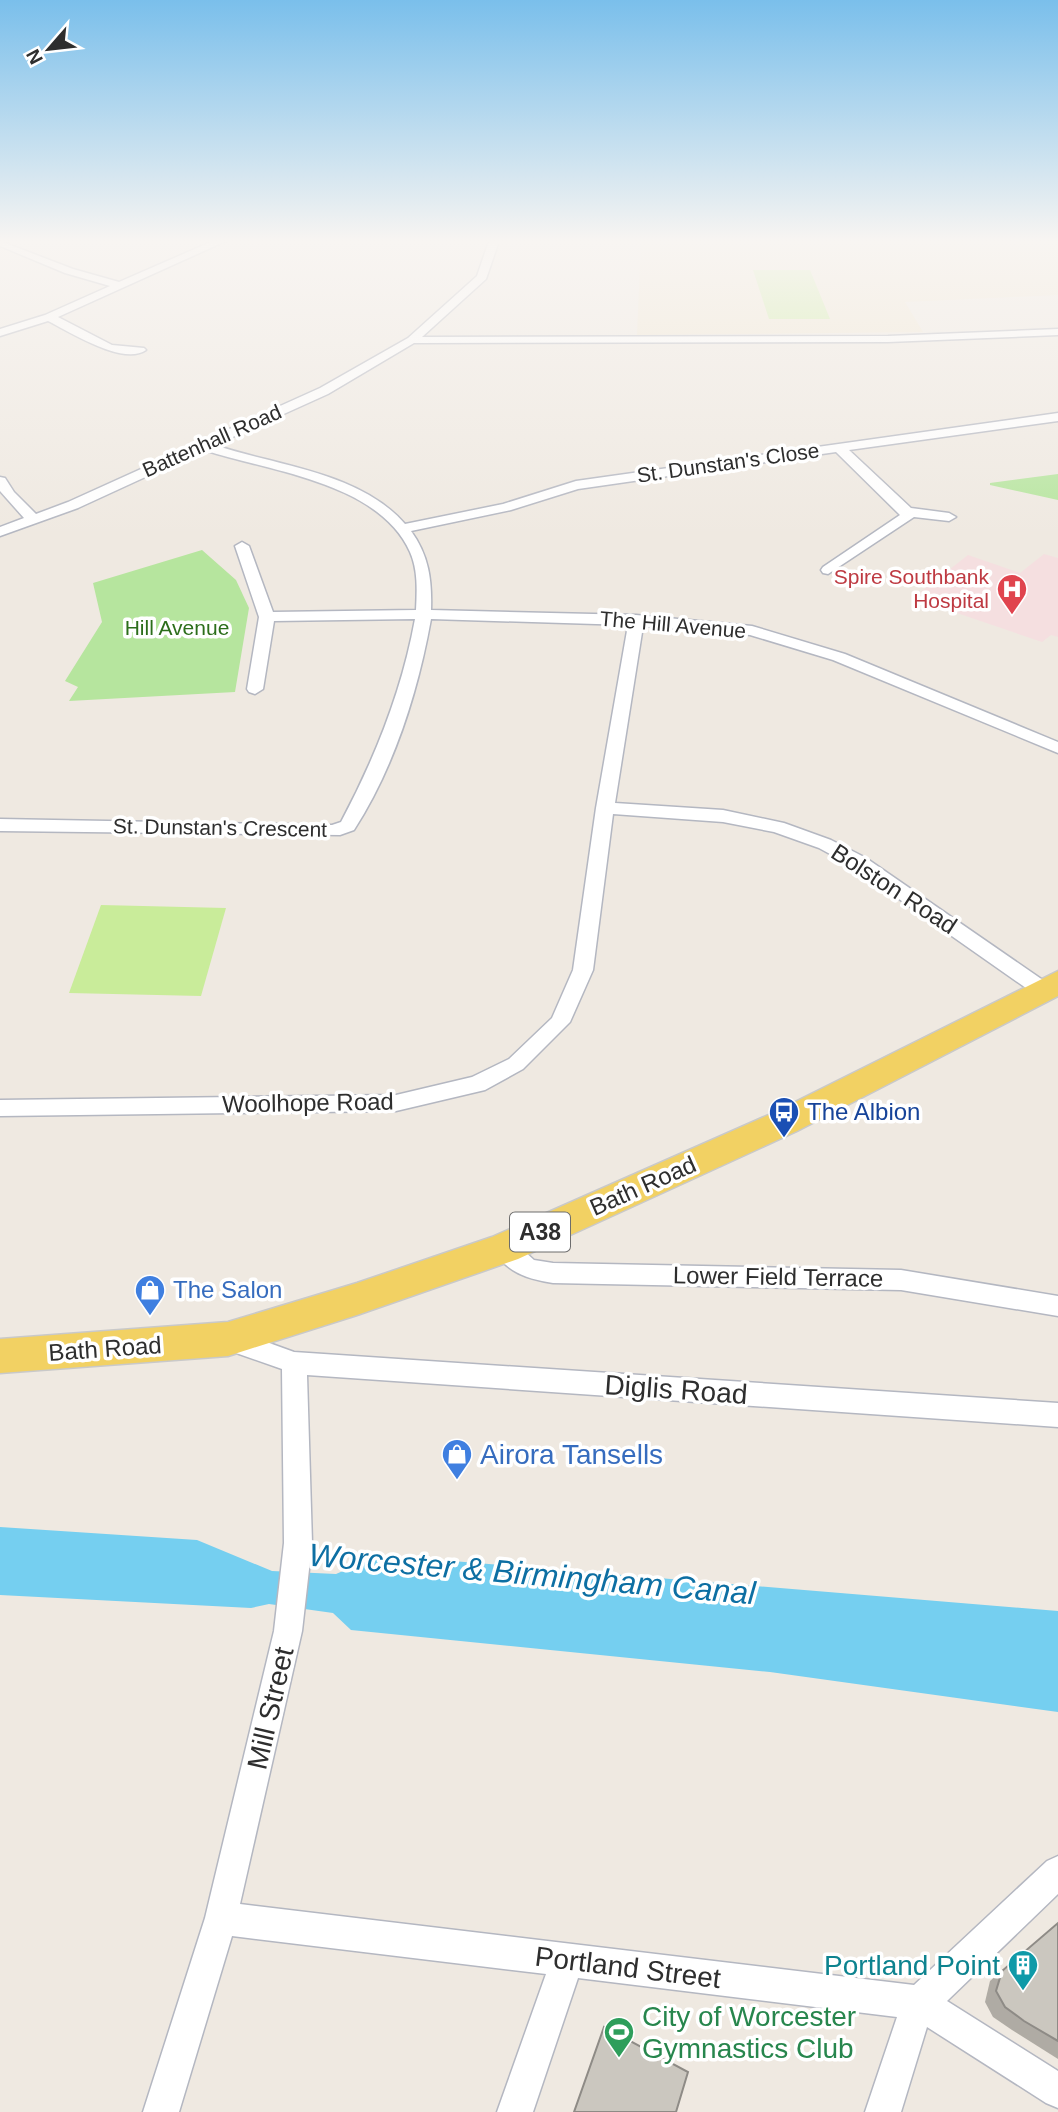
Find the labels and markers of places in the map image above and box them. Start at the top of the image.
place label: Spire Southbank Hospital [834,565,989,612]
hospital icon: Spire Southbank Hospital [995,572,1029,616]
bus stop icon: The Albion [767,1095,801,1139]
place label: The Albion [807,1098,920,1125]
shop icon: The Salon [133,1273,167,1317]
place label: The Salon [173,1276,282,1303]
shop icon: Airora Tansells [440,1437,474,1481]
place label: Airora Tansells [480,1439,663,1470]
building icon: Portland Point [1006,1948,1040,1992]
place label: Portland Point [824,1950,1000,1981]
place label: City of Worcester Gymnastics Club [642,2001,856,2064]
sports icon: City of Worcester Gymnastics Club [602,2015,636,2059]

